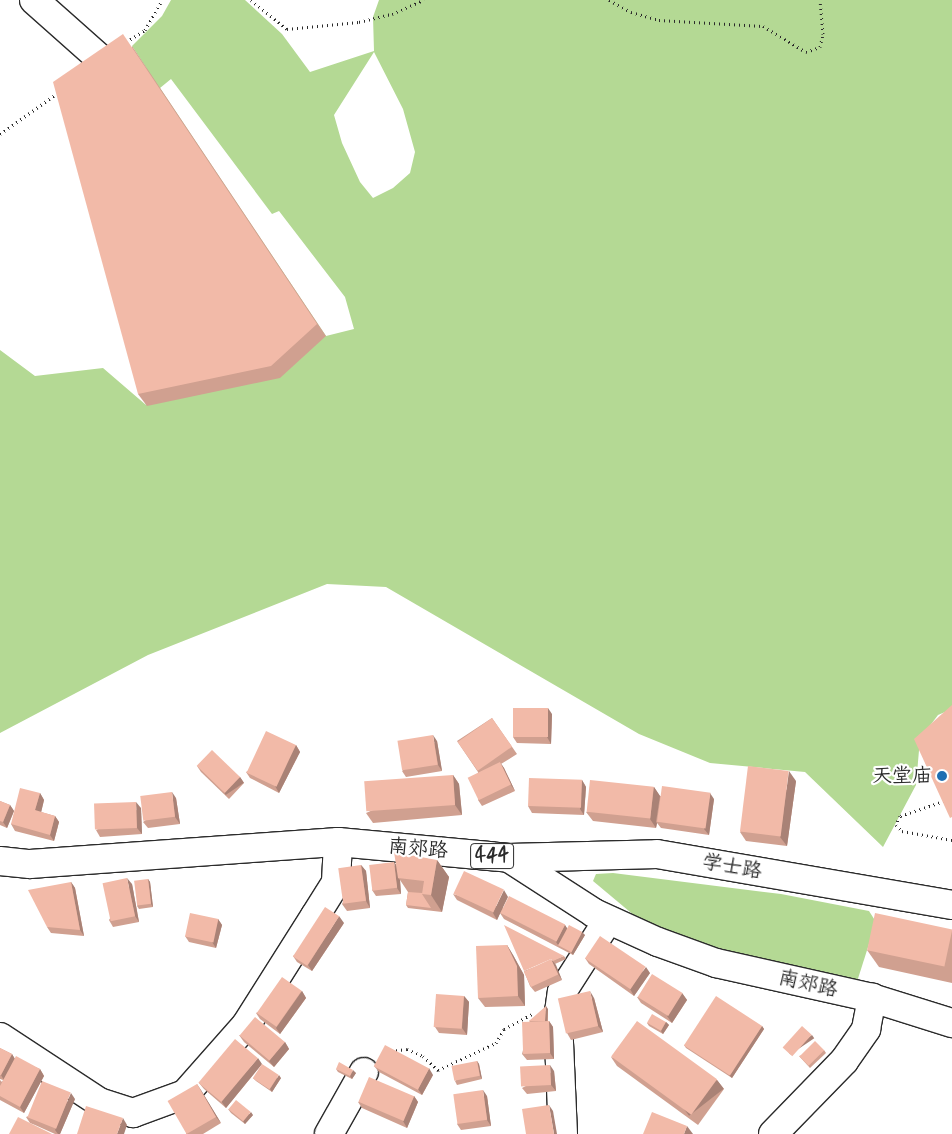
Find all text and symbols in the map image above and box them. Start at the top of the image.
place label: 天堂庙 [872,764,932,788]
marker: 天堂庙 [936,770,948,782]
street label: 南郊路 [387,834,449,864]
road number: 444 [470,839,514,872]
street label: 学士路 [700,850,764,884]
street label: 南郊路 [776,966,840,1002]

